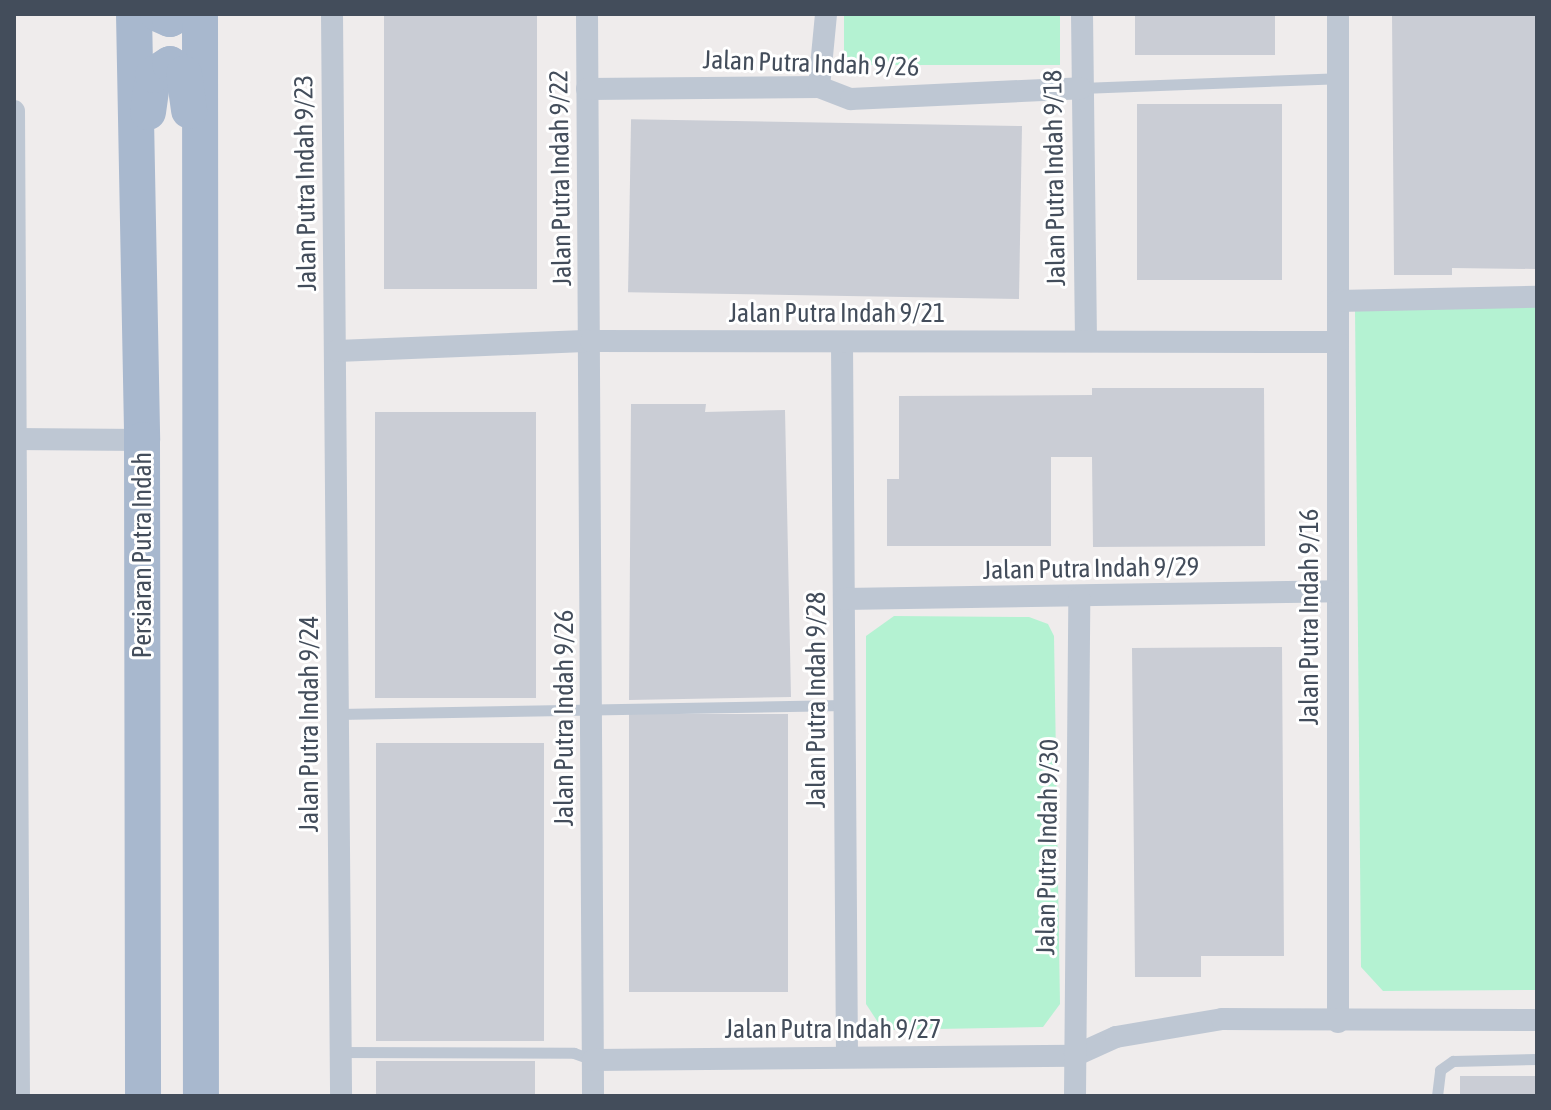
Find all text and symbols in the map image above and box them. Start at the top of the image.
street label: Jalan Putra Indah 9/26 [702,45,920,83]
street label: Jalan Putra Indah 9/22 [544,70,578,286]
street label: Jalan Putra Indah 9/18 [1038,70,1072,286]
street label: Jalan Putra Indah 9/23 [289,75,323,291]
street label: Jalan Putra Indah 9/21 [729,298,945,330]
street label: Persiaran Putra Indah [127,452,159,658]
street label: Jalan Putra Indah 9/16 [1294,509,1326,725]
street label: Jalan Putra Indah 9/29 [983,552,1199,586]
street label: Jalan Putra Indah 9/28 [801,592,833,808]
street label: Jalan Putra Indah 9/26 [549,610,581,826]
street label: Jalan Putra Indah 9/24 [294,616,326,832]
street label: Jalan Putra Indah 9/30 [1031,739,1065,955]
street label: Jalan Putra Indah 9/27 [725,1014,941,1046]

